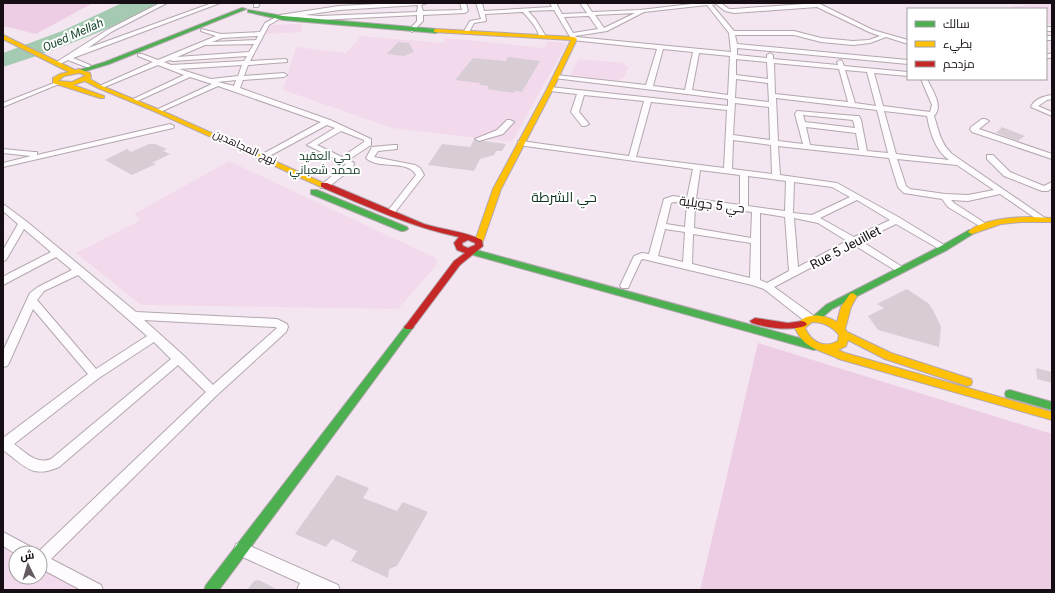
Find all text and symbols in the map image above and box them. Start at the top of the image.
legend [907,8,1047,80]
water label: Oued Mellah [41,15,105,55]
text: سالك [943,17,970,31]
text: بطيء [943,37,972,54]
text: مزدحم [943,57,975,72]
street label: نهج المجاهدين [211,127,279,169]
district label: حي العقيد محمد شعباني [290,149,360,180]
district label: حي الشرطة [531,189,597,209]
street label: حي 5 جويلية [678,193,746,219]
street label: Rue 5 Jeuillet [807,223,883,272]
north arrow [8,545,48,585]
text: ش [20,548,35,563]

